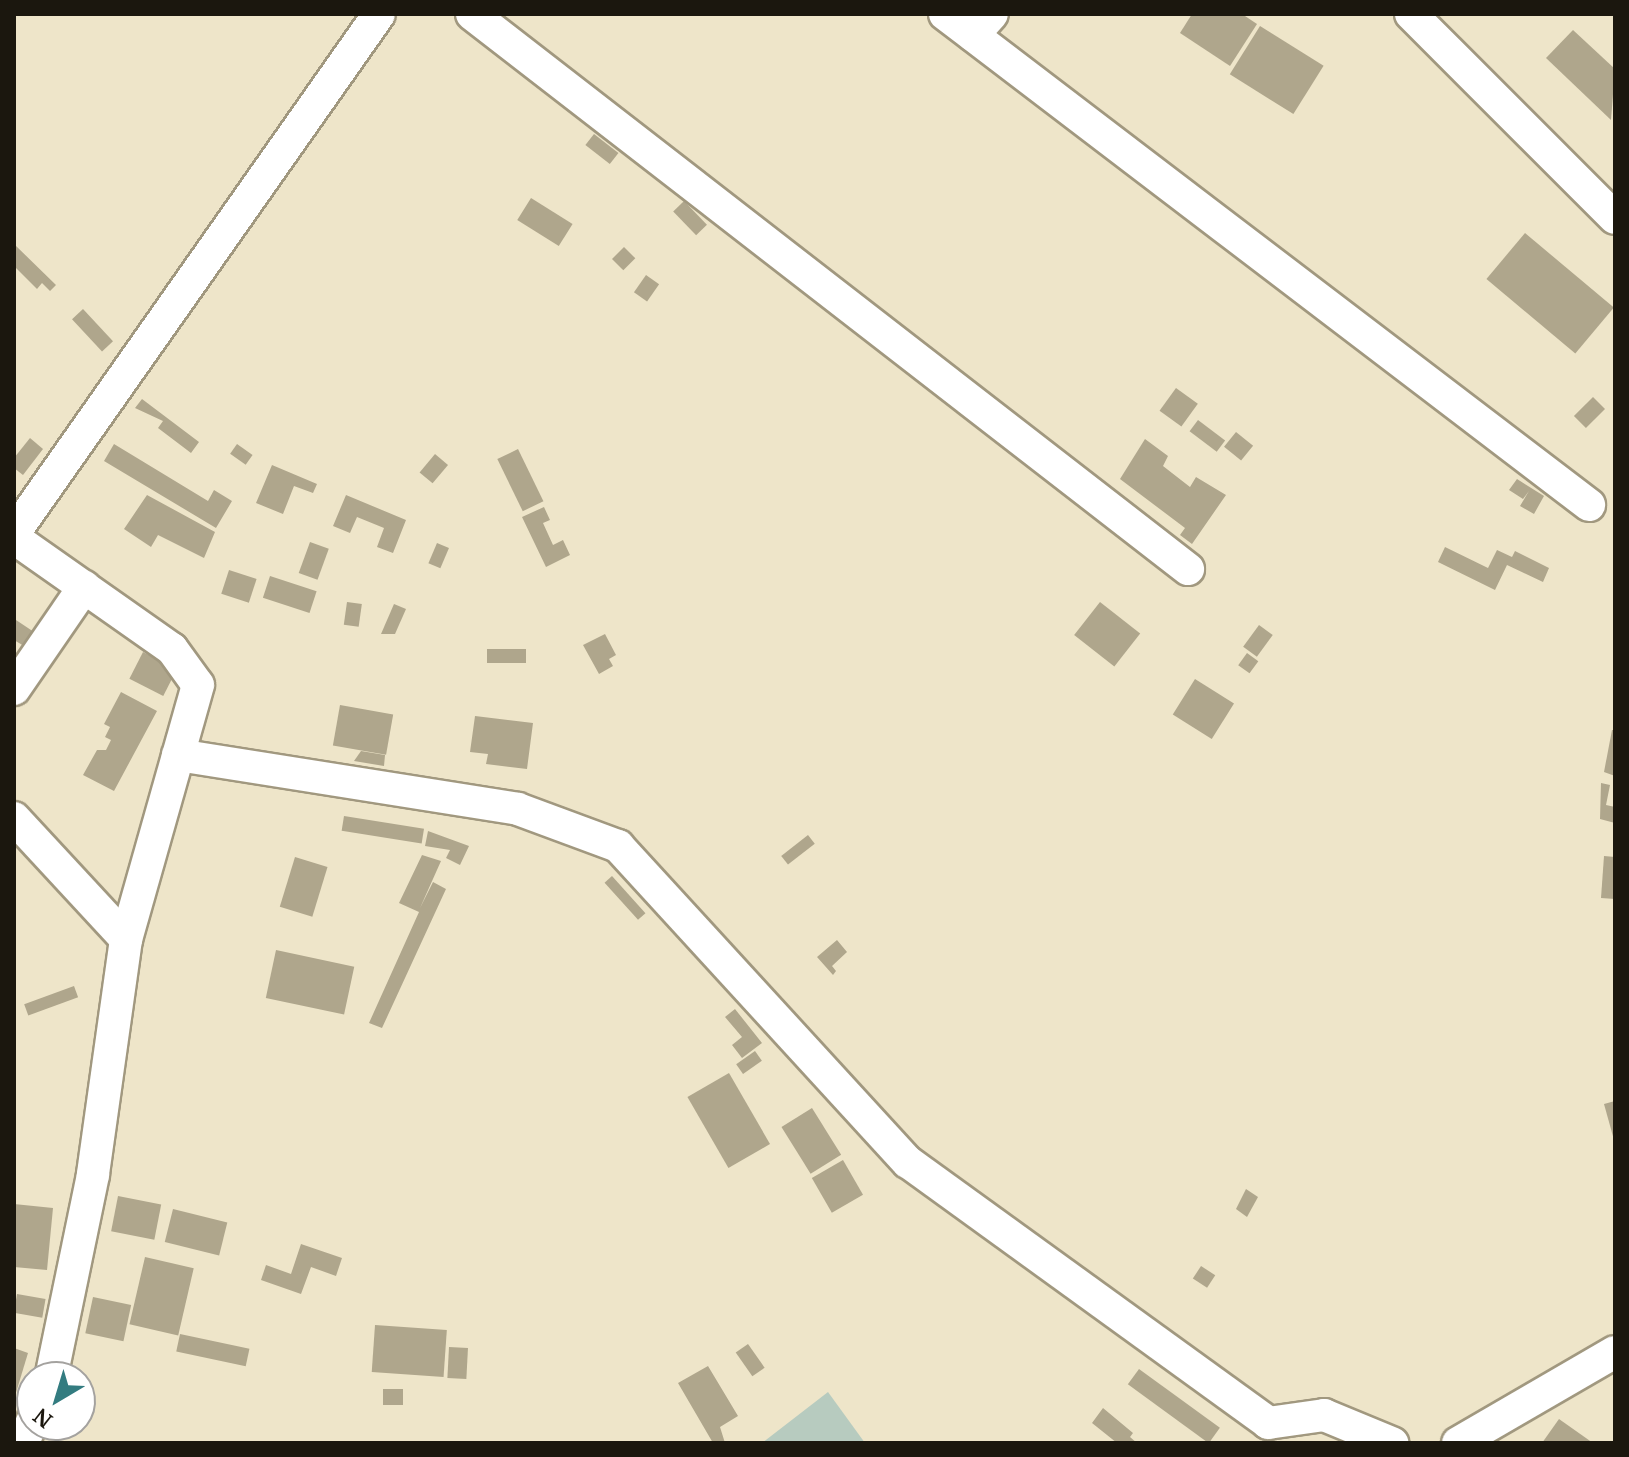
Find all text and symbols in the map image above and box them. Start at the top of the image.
north arrow [16,1361,96,1441]
text: N [27,1402,58,1435]

